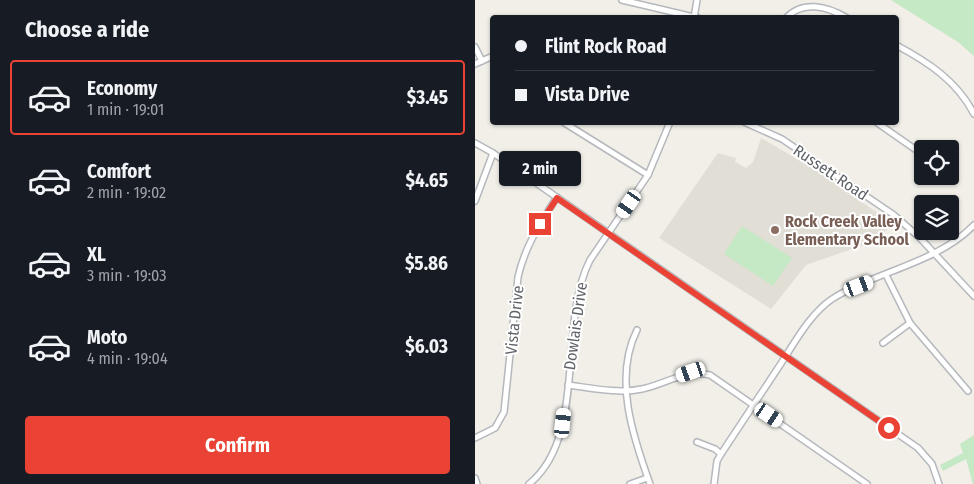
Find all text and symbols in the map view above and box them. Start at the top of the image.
text: Choose a ride [25,16,149,43]
text: Flint Rock Road [545,35,667,58]
icon: car [27,75,72,120]
text: Economy [87,77,157,100]
text: Vista Drive [545,83,630,106]
text: $3.45 [407,86,448,109]
text: 1 min · 19:01 [87,100,164,119]
map controls [914,140,959,240]
button: locate [914,140,959,185]
street label: Russett Road [790,141,872,204]
callout: 2 min [499,152,581,186]
icon: car [27,158,72,203]
text: 2 min [522,159,558,178]
text: Comfort [87,160,151,183]
text: $4.65 [405,169,448,192]
text: 2 min · 19:02 [87,183,166,202]
car [614,187,643,221]
button: layers [914,195,959,240]
place label: Rock Creek Valley Elementary School [785,212,910,249]
route end [529,213,551,235]
marker: Rock Creek Valley Elementary School [769,224,781,236]
icon: car [27,241,72,286]
text: XL [87,243,106,266]
text: $5.86 [405,252,448,275]
text: 3 min · 19:03 [87,266,166,285]
car [842,274,875,298]
street label: Dowlais Drive [560,281,591,371]
street label: Vista Drive [501,284,528,356]
icon: car [27,324,72,369]
text: Moto [87,326,127,349]
text: $6.03 [405,335,448,358]
text: 4 min · 19:04 [87,349,168,368]
car [674,360,707,384]
car [752,400,785,430]
car [553,407,572,439]
button: Confirm [25,416,450,474]
route start [878,417,900,439]

